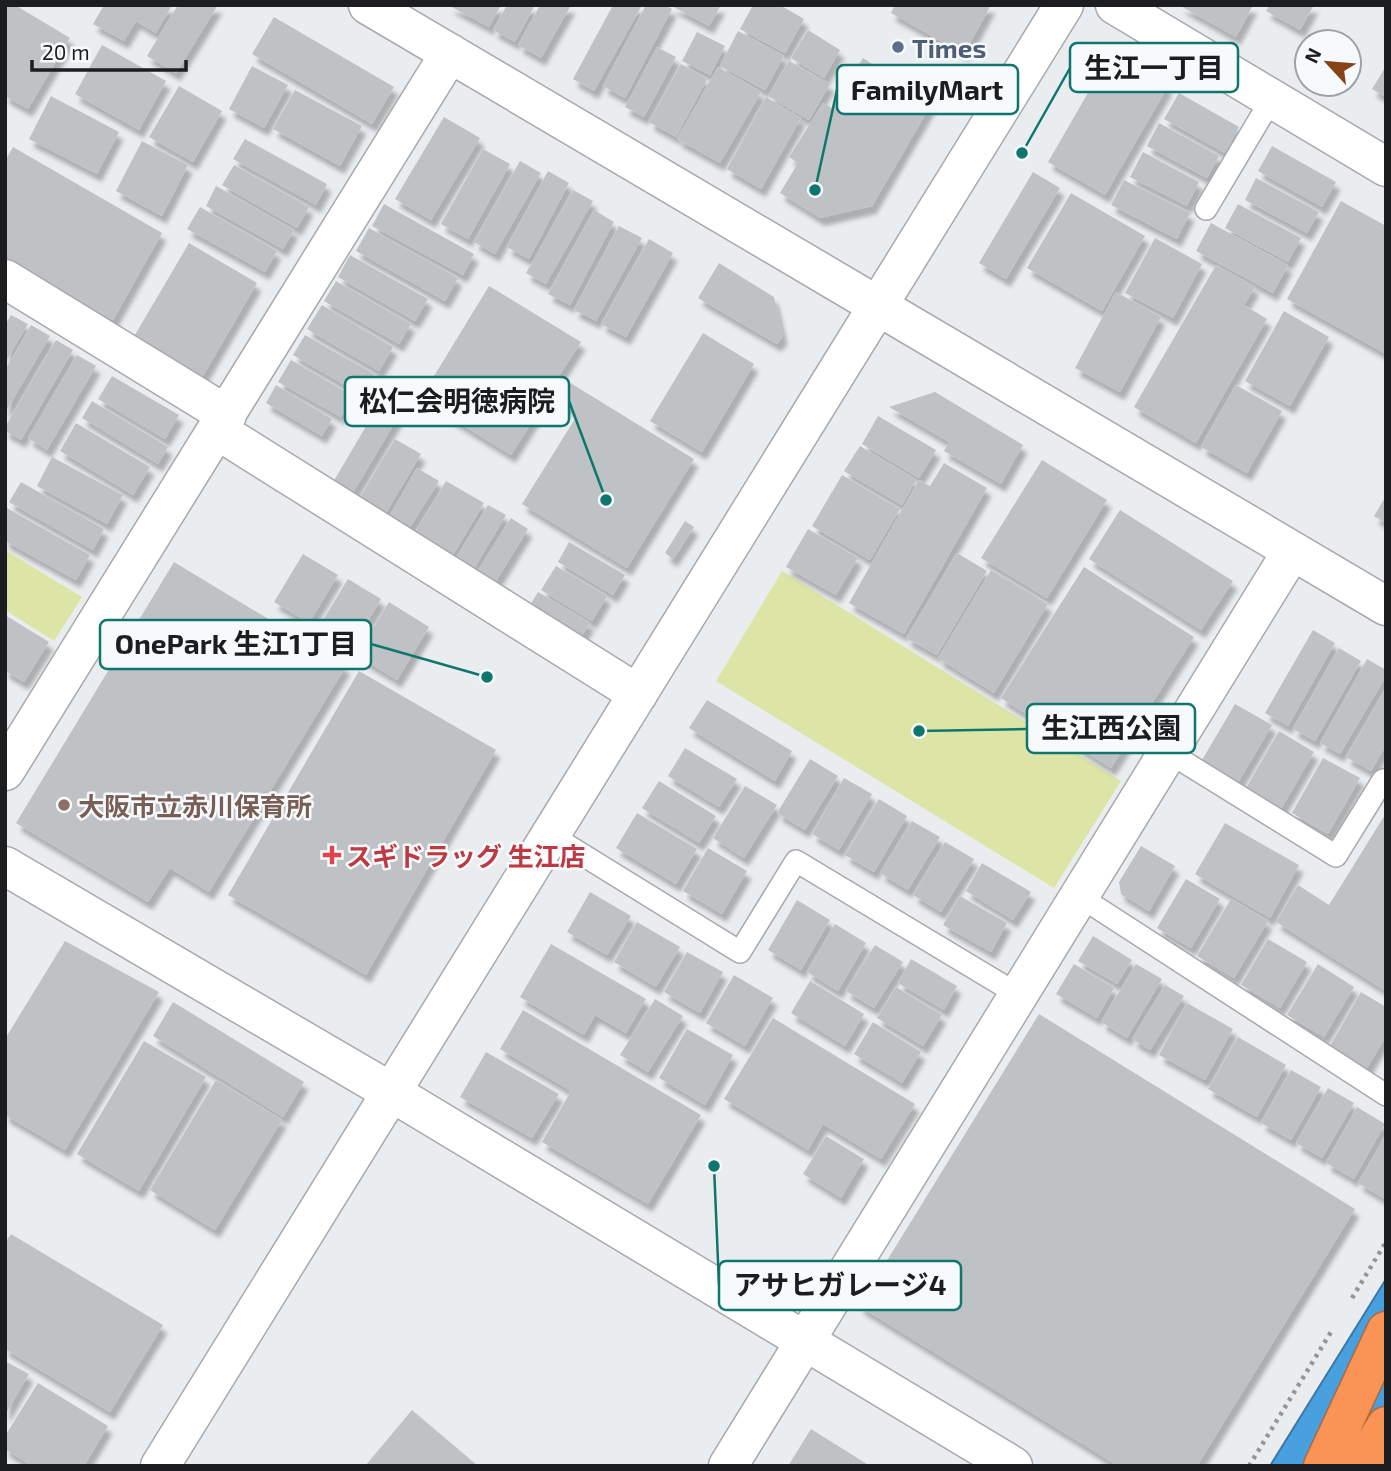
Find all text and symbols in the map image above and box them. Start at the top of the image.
scale bar [32,28,186,72]
north arrow [1293,28,1363,98]
place label: Times [912,32,986,63]
text: 20 m [42,39,90,64]
marker: Times [890,39,906,55]
callout: 生江一丁目 [1070,43,1238,92]
text: N [1299,44,1326,67]
text: 生江一丁目 [1084,50,1224,84]
callout: FamilyMart [837,65,1018,114]
text: FamilyMart [851,72,1003,106]
callout: 松仁会明徳病院 [345,377,569,426]
text: 松仁会明徳病院 [359,383,555,417]
callout: OnePark 生江1丁目 [100,620,371,669]
text: OnePark 生江1丁目 [115,626,357,660]
callout: 生江西公園 [1027,704,1195,753]
text: 生江西公園 [1041,710,1181,744]
place label: 大阪市立赤川保育所 [78,790,312,821]
marker: 大阪市立赤川保育所 [56,797,72,813]
place label: スギドラッグ 生江店 [346,840,586,871]
marker: スギドラッグ 生江店 [324,847,340,863]
callout: アサヒガレージ4 [719,1261,961,1310]
text: アサヒガレージ4 [733,1267,947,1301]

